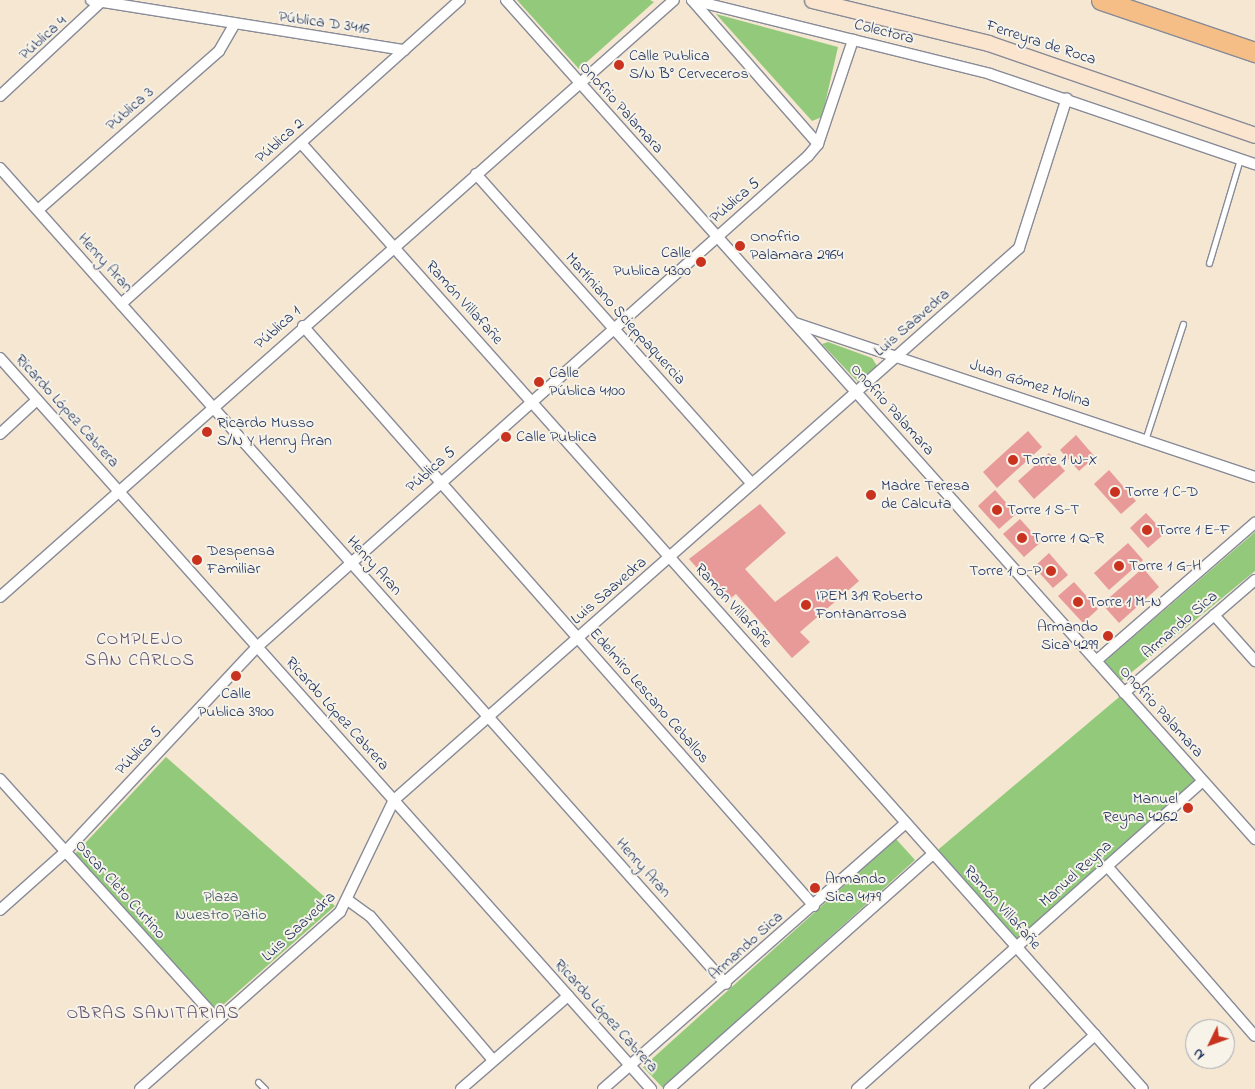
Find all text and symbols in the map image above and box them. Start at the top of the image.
street label: Pública D 3416 [277,7,371,39]
street label: Pública 4 [15,12,71,64]
street label: Colectora [852,15,916,49]
street label: Ferreyra de Roca [984,16,1098,70]
place label: Calle Publica S/N B° Cerveceros [629,46,749,84]
street label: Onofrio Palamara [575,58,667,158]
marker: Calle Publica S/N B° Cerveceros [613,59,625,71]
street label: Pública 3 [102,83,158,135]
street label: Pública 2 [252,114,308,168]
street label: Pública 5 [706,174,764,228]
place label: Onofrio Palamara 2964 [750,227,843,265]
street label: Henry Aran [73,229,137,297]
marker: Onofrio Palamara 2964 [734,240,746,252]
place label: Calle Publica 4300 [613,243,691,281]
street label: Martíniano Scieppaquercia [561,249,689,389]
marker: Calle Publica 4300 [695,256,707,268]
street label: Ramón Villafañe [421,257,507,349]
street label: Luis Saavedra [870,285,954,361]
street label: Pública 1 [251,302,305,354]
street label: Ricardo López Cabrera [11,350,123,472]
street label: Juan Gómez Molina [967,355,1093,413]
street label: Onofrio Palamara [846,360,938,460]
place label: Calle Pública 4100 [549,363,625,401]
marker: Calle Pública 4100 [533,376,545,388]
place label: Ricardo Musso S/N Y Henry Aran [217,413,332,451]
marker: Ricardo Musso S/N Y Henry Aran [201,426,213,438]
place label: Calle Publica [516,427,597,447]
marker: Calle Publica [500,431,512,443]
street label: Pública 5 [402,443,460,497]
place label: Torre 1 W-X [1023,450,1098,470]
marker: Torre 1 W-X [1007,454,1019,466]
place label: Madre Teresa de Calcuta [881,476,970,514]
place label: Torre 1 C-D [1125,482,1199,502]
marker: Torre 1 C-D [1109,486,1121,498]
marker: Madre Teresa de Calcuta [865,489,877,501]
place label: Torre 1 S-T [1007,500,1079,520]
marker: Torre 1 S-T [991,504,1003,516]
place label: Torre 1 E-F [1157,520,1230,540]
marker: Torre 1 E-F [1141,524,1153,536]
place label: Torre 1 Q-R [1032,528,1104,548]
street label: Henry Aran [342,532,406,600]
marker: Torre 1 Q-R [1016,532,1028,544]
place label: Despensa Familiar [207,541,275,579]
street label: Luis Saavedra [567,553,651,629]
marker: Despensa Familiar [191,554,203,566]
place label: Torre 1 G-H [1129,556,1201,576]
street label: Ramón Villafañe [690,560,776,652]
marker: Torre 1 G-H [1113,560,1125,572]
place label: Torre 1 O-P [969,561,1041,581]
marker: Torre 1 O-P [1045,565,1057,577]
place label: IPEM 319 Roberto Fontanarrosa [816,586,923,624]
street label: Armando Sica [1138,587,1222,663]
place label: Torre 1 M-N [1088,592,1162,612]
marker: Torre 1 M-N [1072,596,1084,608]
marker: IPEM 319 Roberto Fontanarrosa [800,599,812,611]
place label: Armando Sica 4299 [1037,617,1098,655]
street label: Edelmiro Lescano Ceballos [585,624,713,768]
district label: COMPLEJO SAN CARLOS [84,630,196,672]
marker: Armando Sica 4299 [1102,630,1114,642]
street label: Ricardo López Cabrera [281,653,393,775]
street label: Onofrio Palamara [1115,662,1207,762]
marker: Calle Publica 3900 [230,670,242,682]
place label: Calle Publica 3900 [198,684,274,722]
street label: Pública 5 [112,723,166,779]
place label: Manuel Reyna 4262 [1103,789,1178,827]
marker: Manuel Reyna 4262 [1182,802,1194,814]
street label: Henry Aran [611,834,675,902]
street label: Oscar Cleto Curtino [70,836,170,944]
street label: Manuel Reyna [1036,837,1116,911]
street label: Ramón Villafañe [959,862,1045,954]
place label: Armando Sica 4179 [825,869,886,907]
marker: Armando Sica 4179 [809,882,821,894]
park label: Plaza Nuestro Patio [175,887,267,925]
street label: Luis Saavedra [258,888,340,966]
street label: Armando Sica [705,907,787,985]
street label: Ricardo López Cabrera [550,955,662,1077]
district label: OBRAS SANITARIAS [64,1003,242,1025]
north arrow [1185,1019,1235,1069]
text: N [1188,1043,1210,1064]

